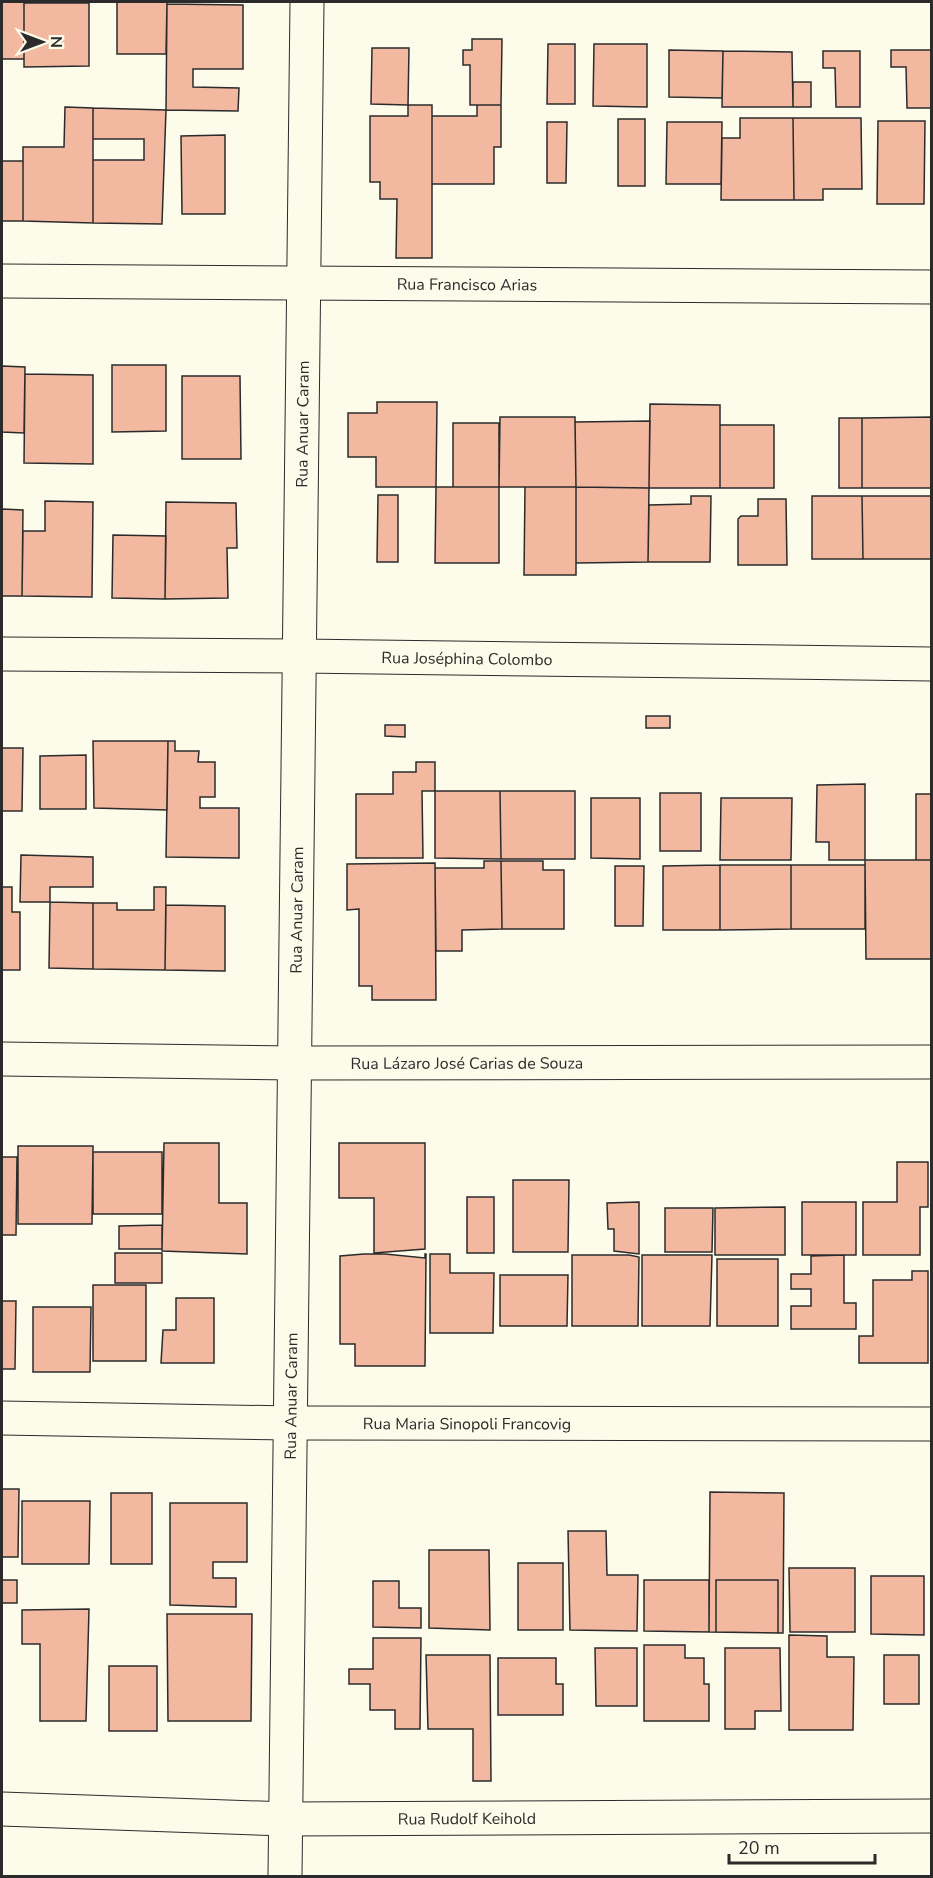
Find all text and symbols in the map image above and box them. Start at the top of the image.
north arrow [12,12,72,72]
text: N [45,36,67,48]
street label: Rua Francisco Arias [397,274,537,296]
street label: Rua Anuar Caram [291,360,315,488]
street label: Rua Joséphina Colombo [381,647,553,671]
street label: Rua Anuar Caram [286,846,309,974]
street label: Rua Lázaro José Carias de Souza [351,1053,583,1075]
street label: Rua Anuar Caram [280,1332,303,1460]
street label: Rua Maria Sinopoli Francovig [363,1413,571,1435]
street label: Rua Rudolf Keihold [398,1808,536,1830]
scale bar [729,1827,874,1865]
text: 20 m [738,1836,780,1860]

